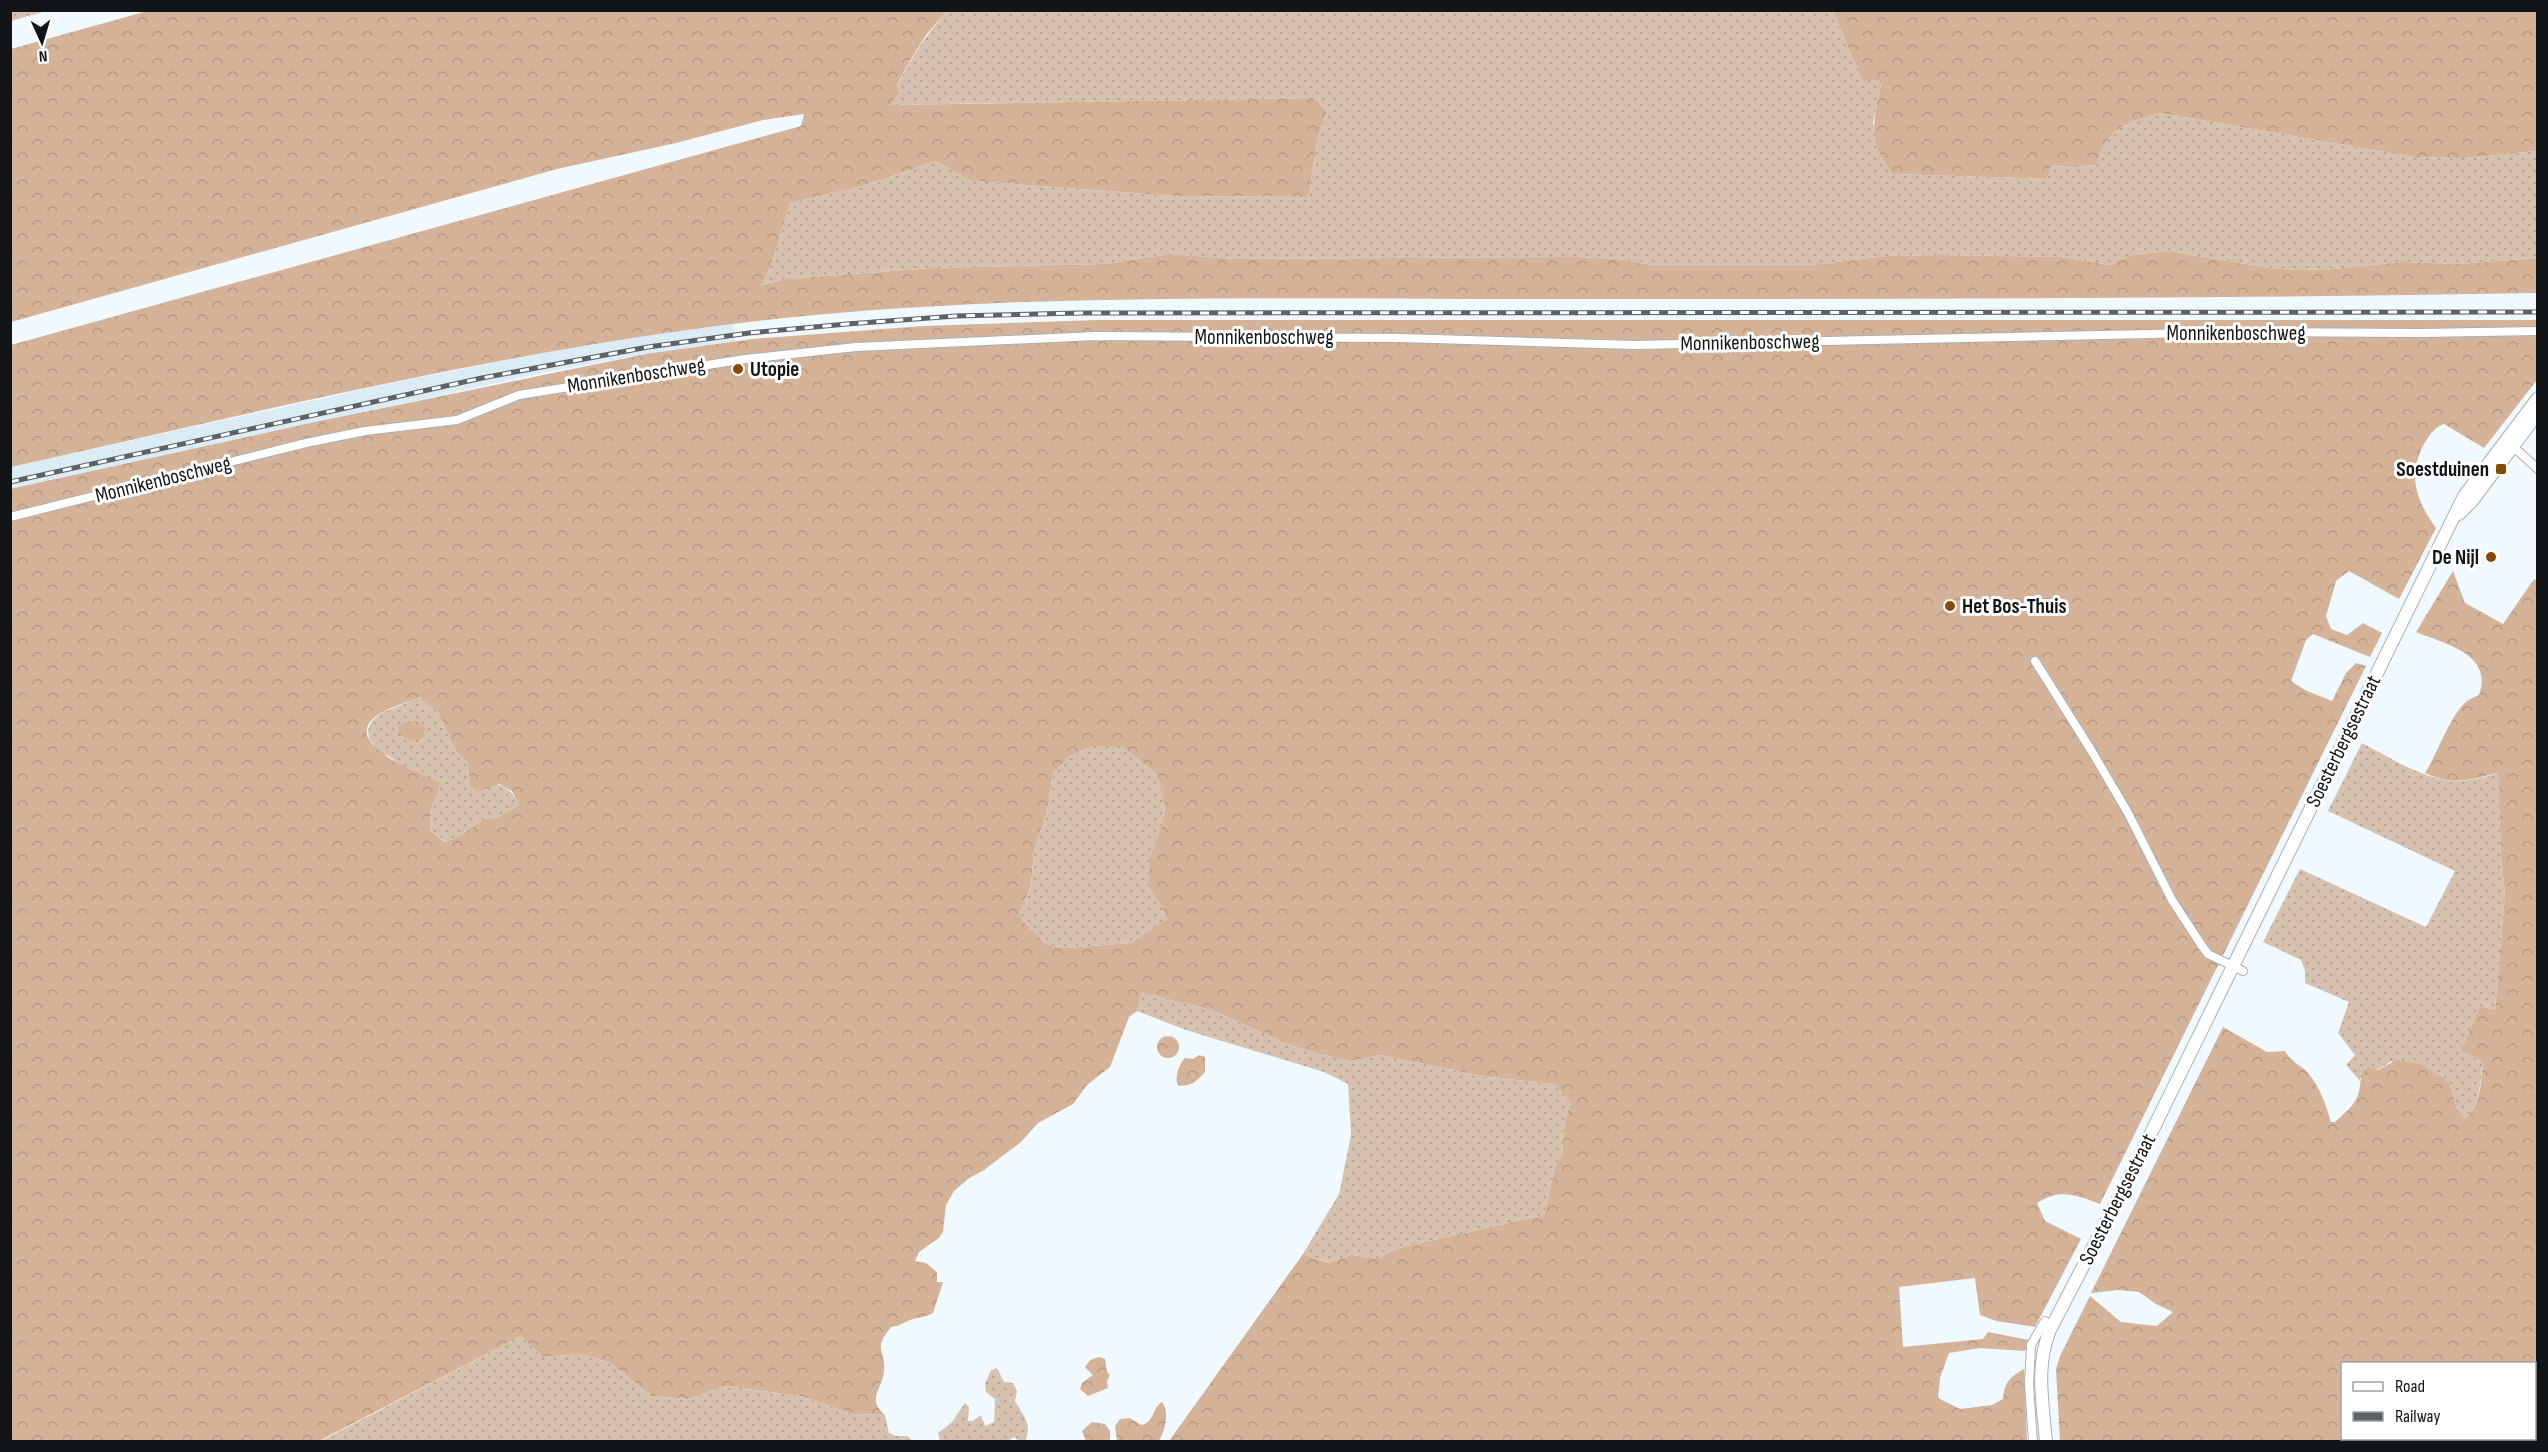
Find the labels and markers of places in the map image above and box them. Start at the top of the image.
place label: Utopie [750,357,799,382]
marker: Utopie [731,362,745,376]
place label: Soestduinen [2396,457,2489,482]
marker: Soestduinen [2494,462,2508,476]
place label: De Nijl [2432,545,2479,570]
marker: De Nijl [2484,550,2498,564]
place label: Het Bos-Thuis [1962,594,2066,619]
marker: Het Bos-Thuis [1943,599,1957,613]

